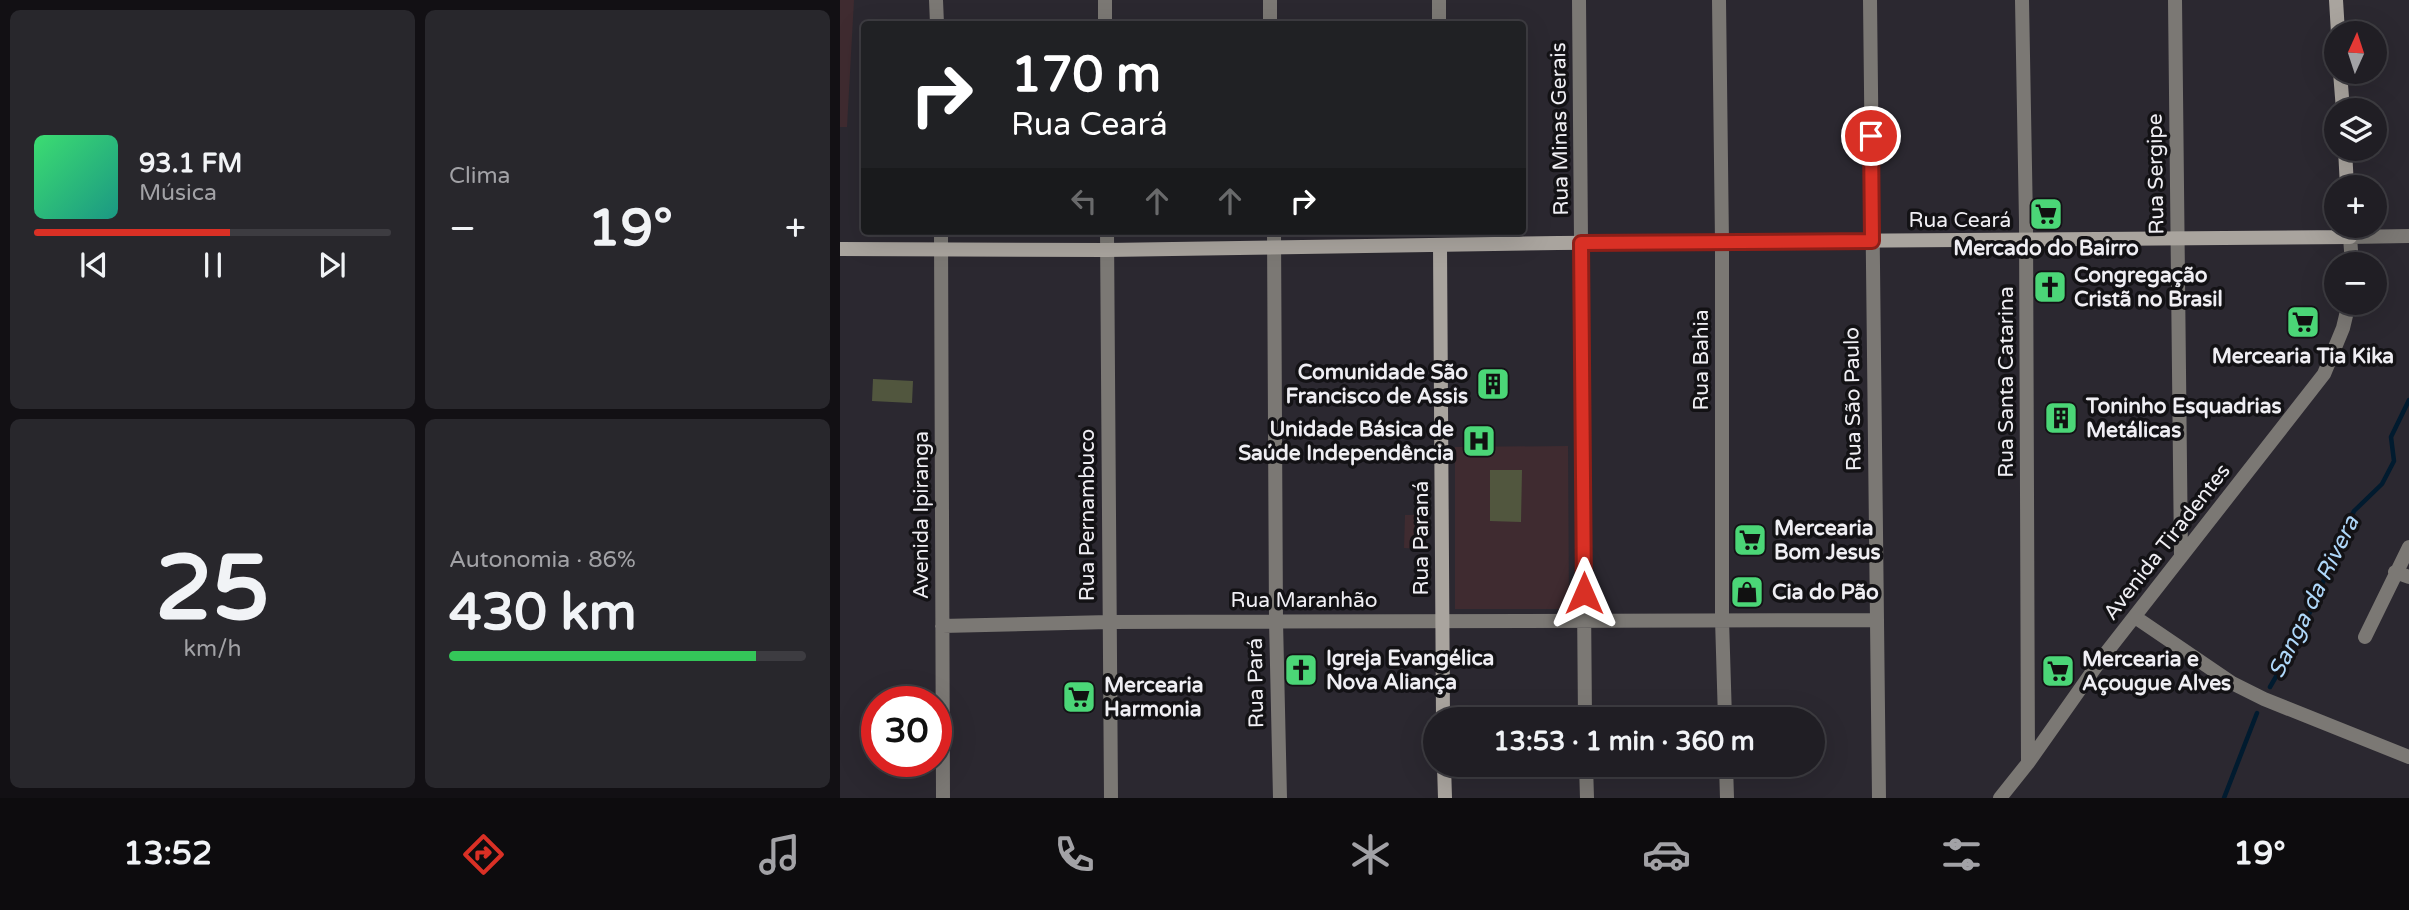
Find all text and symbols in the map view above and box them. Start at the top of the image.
north arrow [2324,21,2387,84]
map controls [2324,21,2387,315]
street label: Rua Minas Gerais [1546,42,1574,216]
text: 170 m [1011,46,1161,105]
icon: right [896,49,987,140]
button: layers [2324,98,2387,161]
text: Rua Ceará [1011,106,1168,144]
pin [1841,106,1901,166]
street label: Rua Sergipe [2142,113,2170,235]
icon: arrive [1852,117,1890,155]
text: 93.1 FM [139,148,242,179]
text: Clima [449,162,510,190]
button: + [2324,175,2387,238]
text: Música [139,179,217,207]
icon: left [1065,182,1103,220]
icon: ahead [1138,182,1176,220]
icon: ahead [1211,182,1249,220]
icon: right [1284,182,1322,220]
supermarket icon: Mercado do Bairro [2027,195,2065,233]
text: 19° [588,197,673,260]
text: − [449,206,476,252]
text: + [785,206,806,252]
street label: Rua Ceará [1909,208,2011,233]
place label: Mercado do Bairro [1953,236,2139,261]
icon: previous [75,246,113,284]
icon: pause [194,246,232,284]
icon: next [313,246,351,284]
button: − [2324,252,2387,315]
place label: Congregação Cristã no Brasil [2074,263,2223,312]
church icon: Congregação Cristã no Brasil [2031,268,2069,306]
street label: Rua Santa Catarina [1994,286,2019,478]
supermarket icon: Mercearia Tia Kika [2284,303,2322,341]
street label: Rua Bahia [1689,309,1714,411]
street label: Rua São Paulo [1839,327,1867,471]
place label: Mercearia Tia Kika [2212,344,2394,369]
place label: Comunidade São Francisco de Assis [1286,360,1468,409]
building icon: Comunidade São Francisco de Assis [1474,365,1512,403]
place label: Toninho Esquadrias Metálicas [2085,394,2282,443]
building icon: Toninho Esquadrias Metálicas [2042,399,2080,437]
place label: Unidade Básica de Saúde Independência [1238,417,1454,466]
hospital icon: Unidade Básica de Saúde Independência [1460,422,1498,460]
street label: Rua Pernambuco [1075,429,1100,601]
street label: Avenida Ipiranga [909,431,934,599]
street label: Avenida Tiradentes [2098,459,2236,625]
street label: Rua Paraná [1409,481,1434,595]
water label: Sanga da Rivera [2263,510,2366,683]
place label: Mercearia Bom Jesus [1774,516,1881,565]
supermarket icon: Mercearia Bom Jesus [1731,521,1769,559]
text: 25 [155,534,270,644]
text: Autonomia · 86% [449,546,636,574]
position arrow [1547,556,1621,630]
shop icon: Cia do Pão [1728,573,1766,611]
place label: Cia do Pão [1772,580,1879,605]
text: 430 km [449,581,637,644]
street label: Rua Maranhão [1230,588,1378,613]
text: km/h [184,635,241,663]
street label: Rua Pará [1243,638,1269,728]
place label: Igreja Evangélica Nova Aliança [1326,646,1494,695]
place label: Mercearia e Açougue Alves [2082,647,2231,696]
church icon: Igreja Evangélica Nova Aliança [1282,651,1320,689]
supermarket icon: Mercearia e Açougue Alves [2039,652,2077,690]
place label: Mercearia Harmonia [1104,673,1203,722]
supermarket icon: Mercearia Harmonia [1060,678,1098,716]
speed limit sign: 30 [861,686,952,777]
text: 13:53 · 1 min · 360 m [1493,726,1755,757]
icon: directions [459,830,508,879]
icon: music [755,830,804,879]
icon: phone [1050,830,1099,879]
icon: climate [1346,830,1395,879]
icon: car [1642,830,1691,879]
icon: filters [1937,830,1986,879]
text: 13:52 [123,835,212,873]
text: 19° [2233,835,2286,873]

